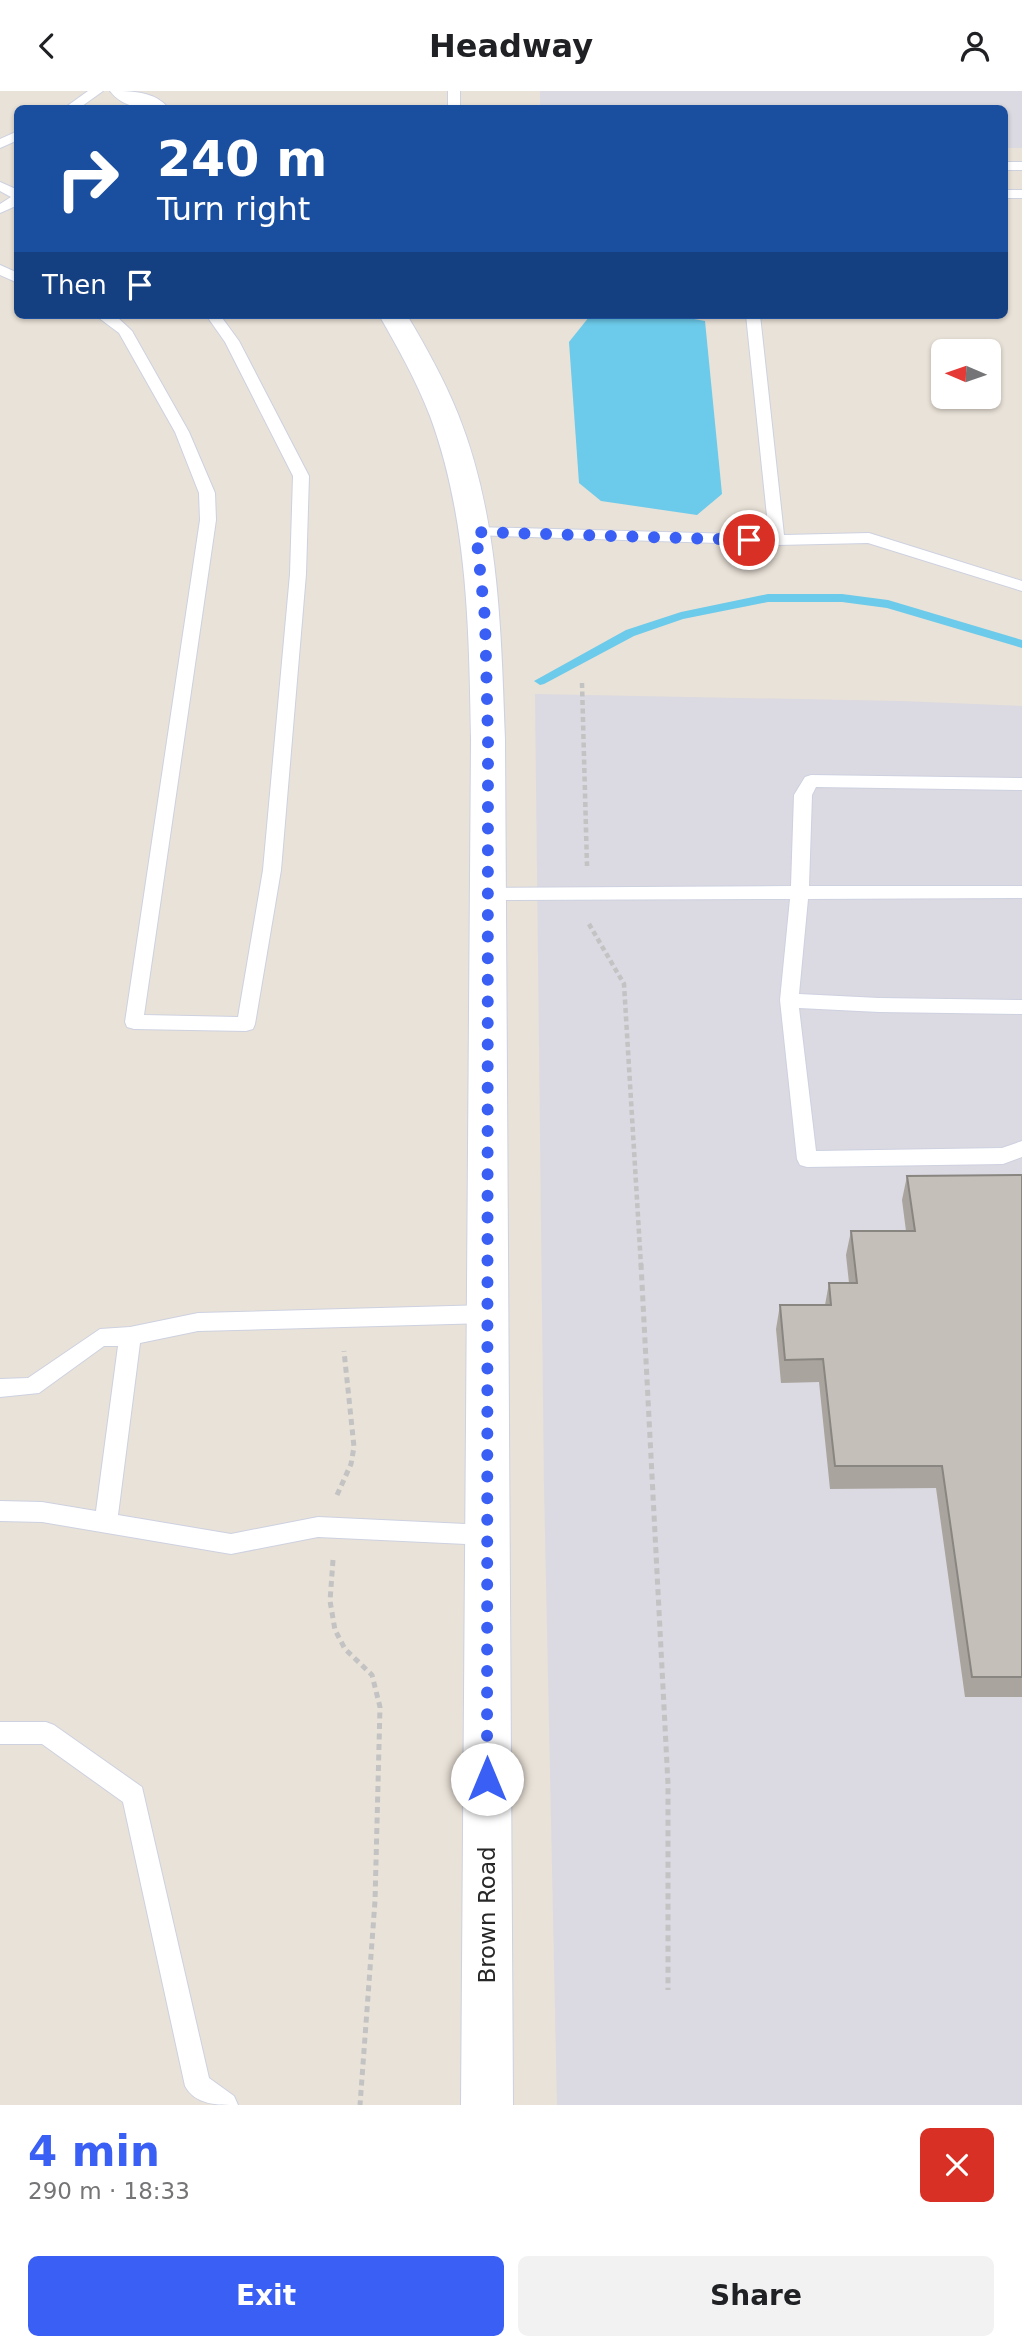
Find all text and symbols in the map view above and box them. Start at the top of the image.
icon: back [28,27,66,65]
text: Headway [429,27,593,65]
icon: person [956,27,994,65]
text: 240 m [157,131,327,188]
icon: right [42,133,133,224]
text: Turn right [157,190,310,228]
icon: arrive [121,266,159,304]
text: Then [42,270,107,300]
north arrow [931,339,1001,409]
map controls [931,339,1001,409]
pin [719,510,779,570]
icon: arrive [730,521,768,559]
position arrow [450,1742,524,1816]
street label: Brown Road [474,1846,500,1984]
text: 4 min [28,2127,160,2176]
button: close [920,2128,994,2202]
text: 290 m · 18:33 [28,2178,190,2204]
button: Exit [28,2256,504,2336]
button: Share [518,2256,994,2336]

